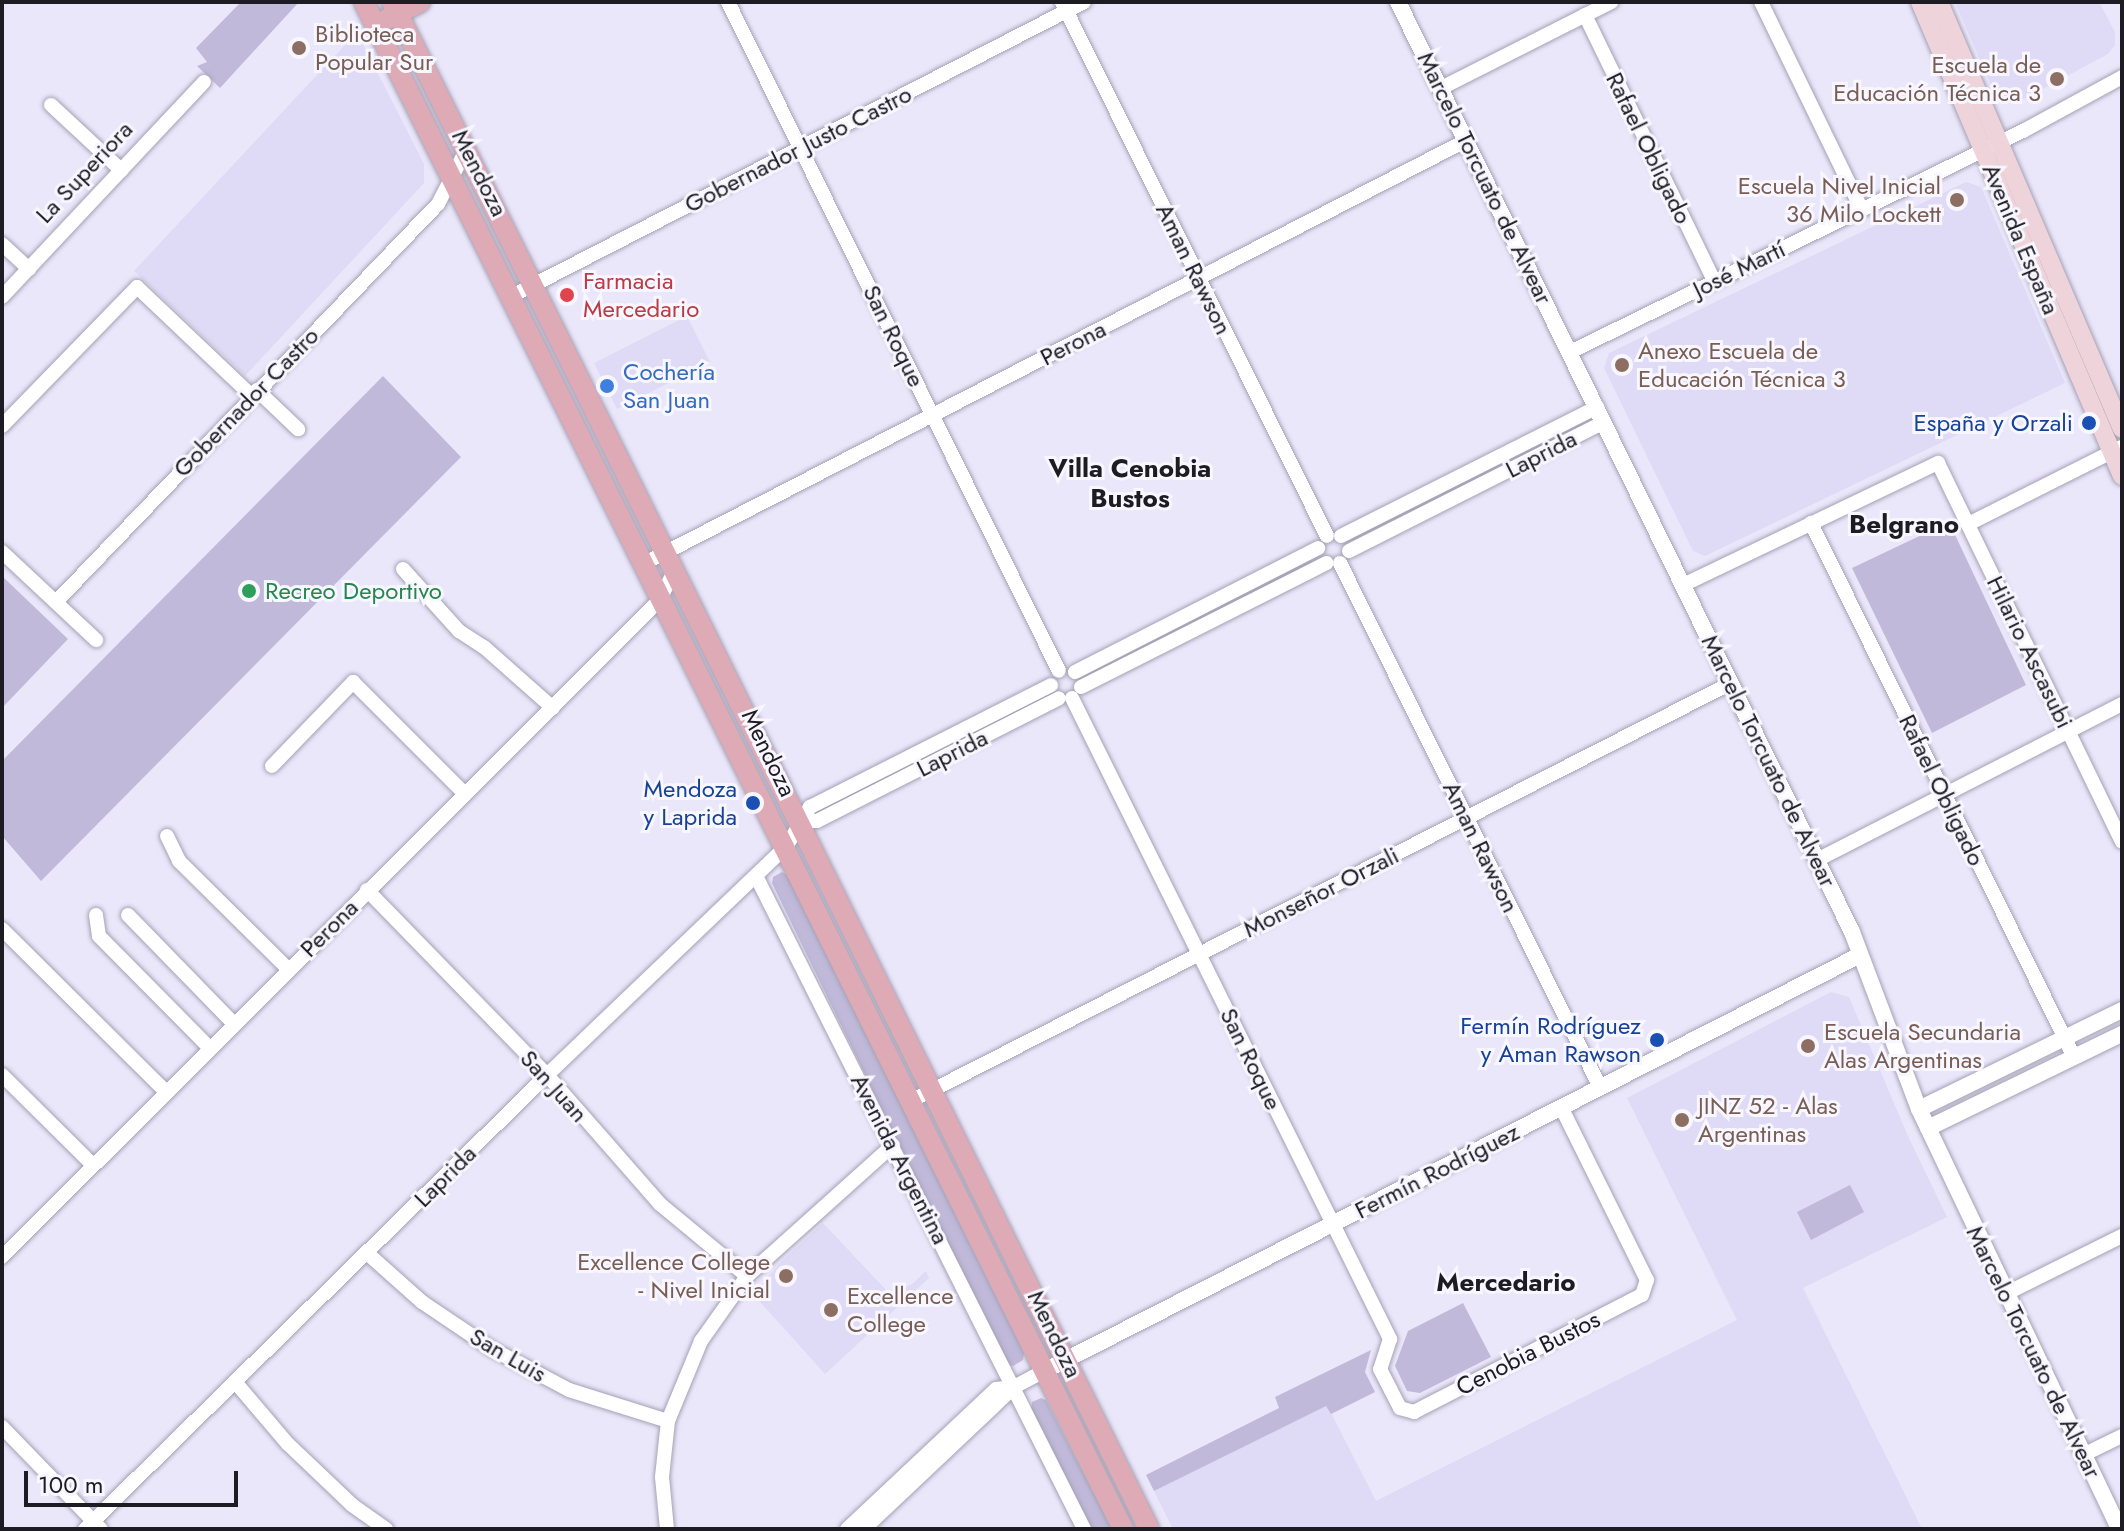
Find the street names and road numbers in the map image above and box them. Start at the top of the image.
street label: Marcelo Torcuato de Alvear [1411,47,1559,309]
street label: Rafael Obligado [1600,68,1698,228]
street label: Gobernador Justo Castro [680,79,916,219]
street label: La Superiora [30,115,138,229]
street label: Mendoza [446,125,514,221]
street label: Avenida España [1976,159,2066,319]
street label: Aman Rawson [1150,199,1238,339]
street label: José Martí [1688,234,1790,304]
street label: San Roque [857,280,931,392]
street label: Perona [1035,314,1111,372]
street label: Gobernador Castro [167,321,325,483]
street label: Laprida [1501,424,1581,484]
street label: Hilario Ascasubi [1981,571,2079,733]
street label: Marcelo Torcuato de Alvear [1695,630,1843,892]
street label: Mendoza [736,705,802,801]
street label: Rafael Obligado [1893,710,1991,870]
street label: Laprida [912,723,992,783]
street label: Aman Rawson [1437,777,1525,917]
street label: Monseñor Orzali [1238,840,1404,944]
street label: Perona [294,893,364,963]
street label: San Roque [1214,1003,1288,1115]
street label: San Juan [514,1044,594,1128]
street label: Avenida Argentina [845,1069,955,1249]
street label: Fermín Rodríguez [1350,1117,1524,1225]
street label: Laprida [408,1139,482,1213]
street label: Marcelo Torcuato de Alvear [1960,1221,2108,1483]
street label: Mendoza [1022,1286,1088,1382]
street label: Cenobia Bustos [1451,1304,1605,1402]
street label: San Luis [465,1322,551,1388]

